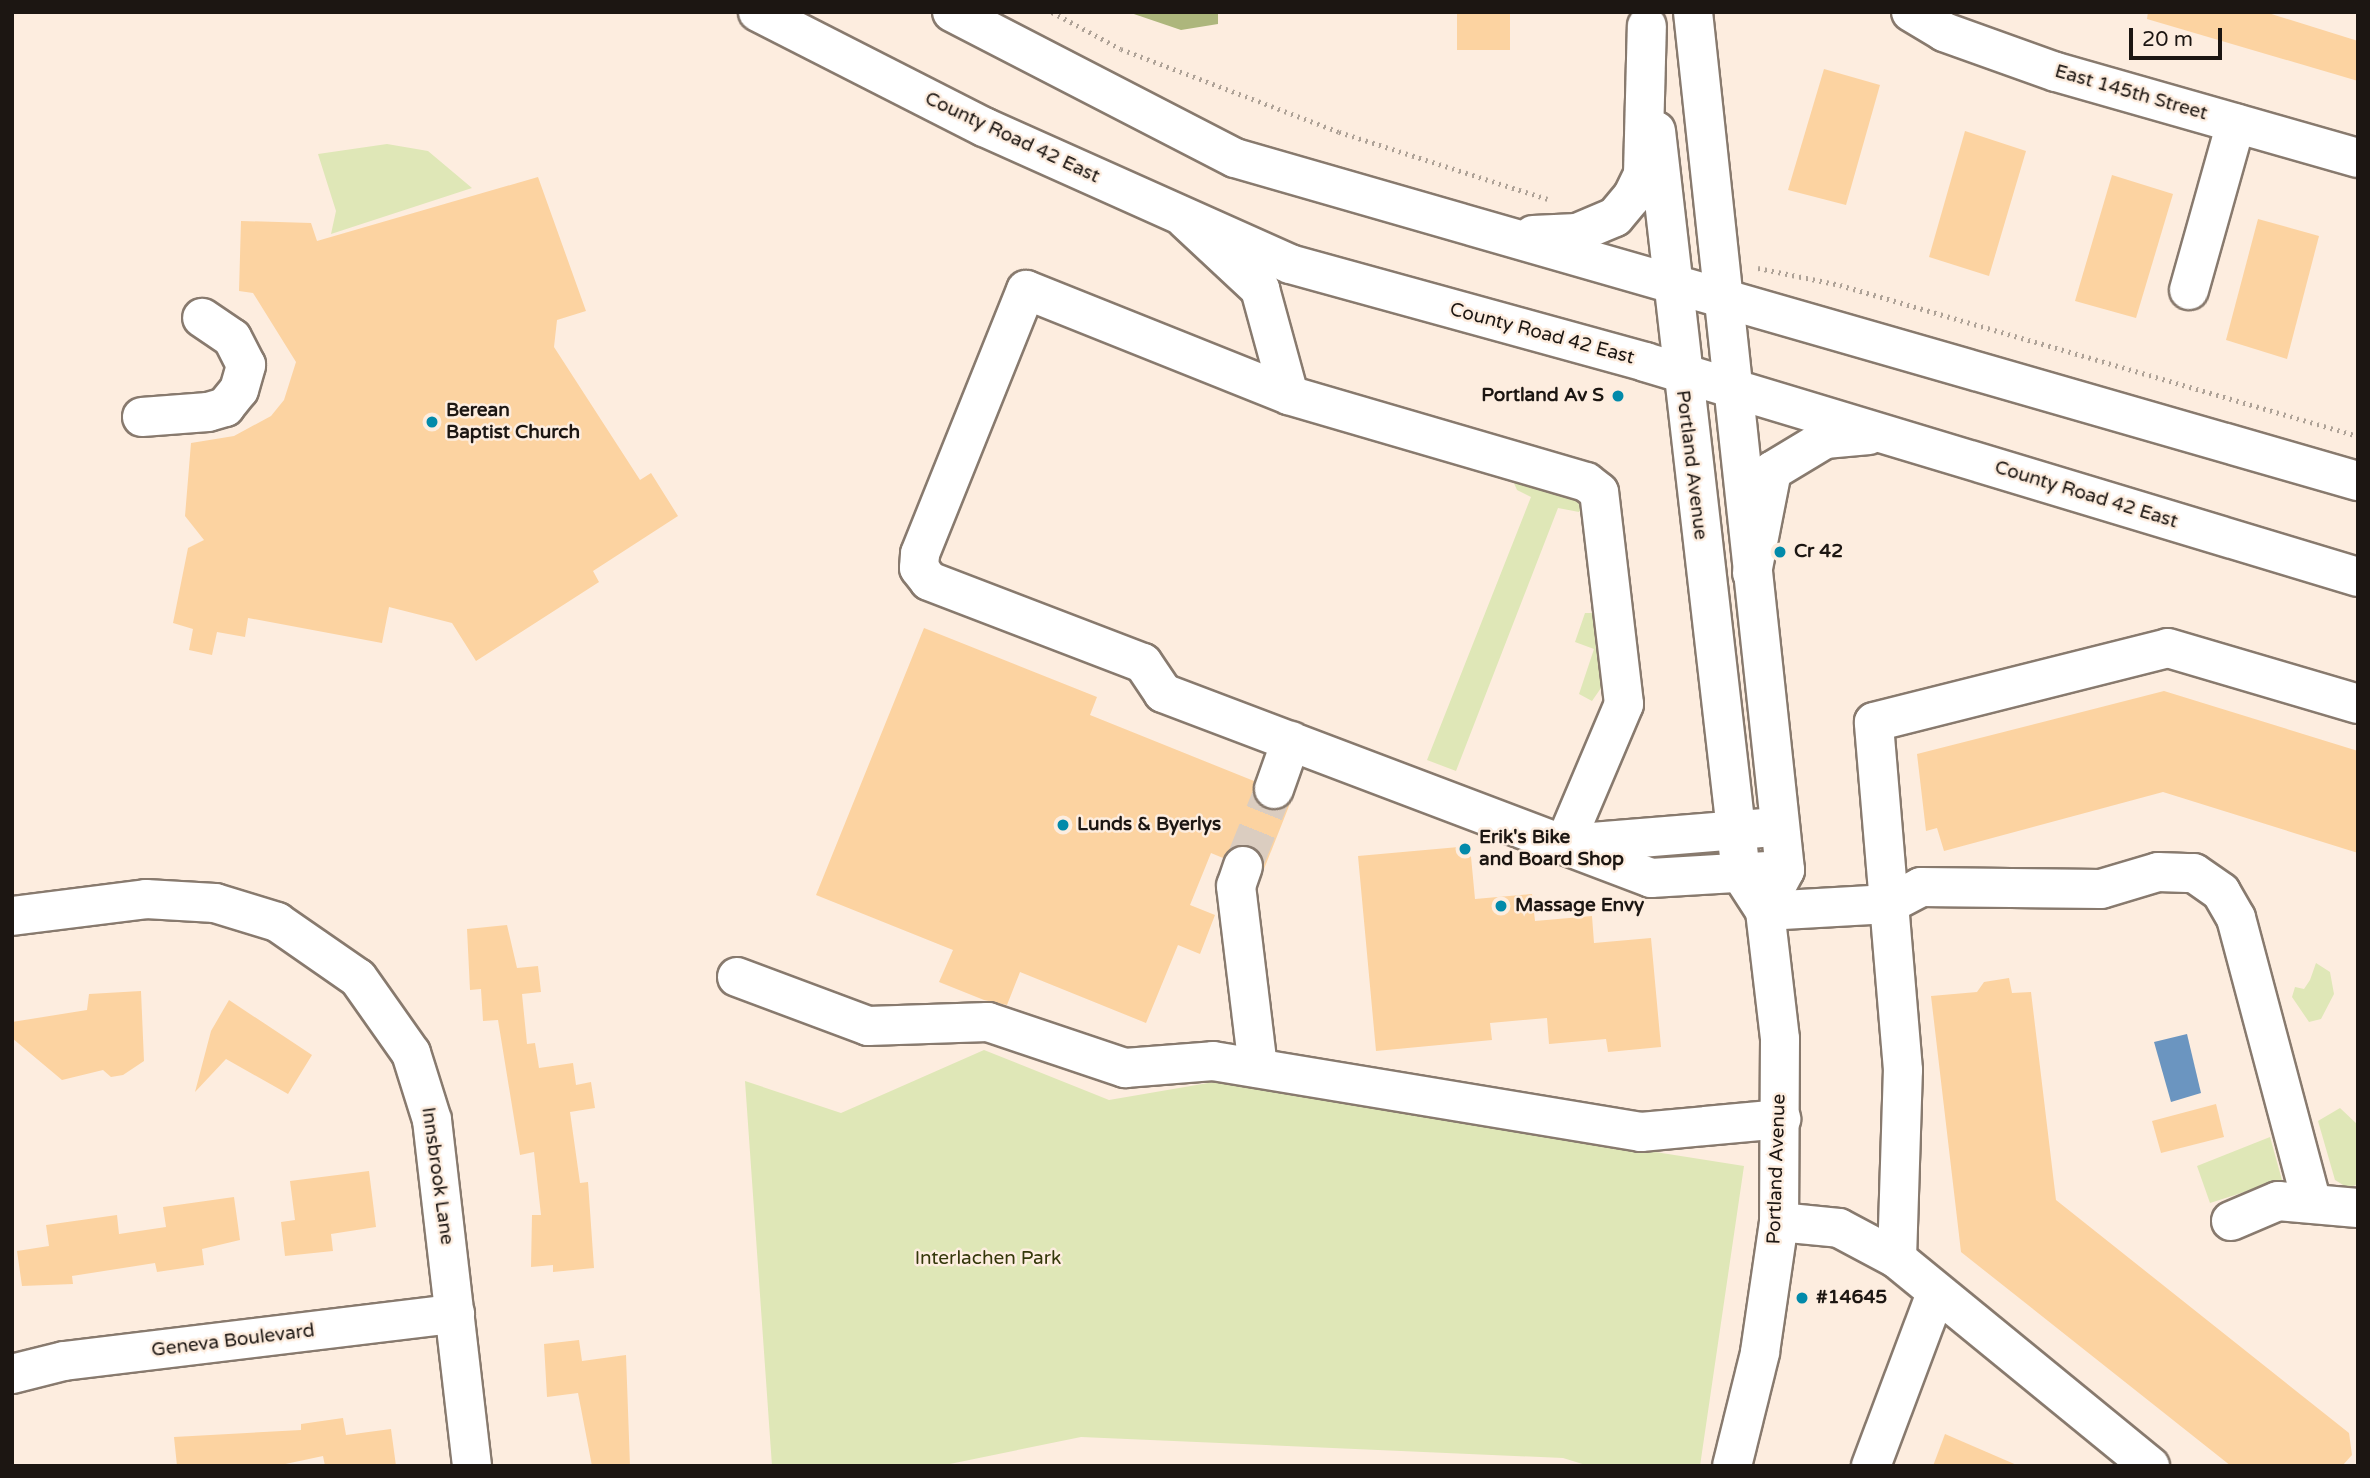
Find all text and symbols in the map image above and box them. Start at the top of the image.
scale bar [2132,14,2225,58]
text: 20 m [2142,27,2193,52]
street label: East 145th Street [2052,60,2210,126]
street label: County Road 42 East [921,87,1103,189]
street label: County Road 42 East [1447,298,1637,370]
place label: Portland Av S [1481,385,1604,407]
marker: Portland Av S [1610,388,1626,404]
street label: Portland Avenue [1671,389,1711,541]
place label: Berean Baptist Church [446,400,580,444]
marker: Berean Baptist Church [424,414,440,430]
street label: County Road 42 East [1992,456,2180,534]
place label: Cr 42 [1794,541,1843,563]
marker: Cr 42 [1772,544,1788,560]
place label: Lunds & Byerlys [1077,814,1221,836]
marker: Lunds & Byerlys [1055,817,1071,833]
place label: Erik's Bike and Board Shop [1479,827,1624,871]
marker: Erik's Bike and Board Shop [1457,841,1473,857]
place label: Massage Envy [1515,895,1644,917]
marker: Massage Envy [1493,898,1509,914]
street label: Portland Avenue [1763,1093,1791,1245]
street label: Innsbrook Lane [416,1106,458,1246]
park label: Interlachen Park [915,1248,1061,1270]
place label: #14645 [1816,1287,1887,1309]
marker: #14645 [1794,1290,1810,1306]
street label: Geneva Boulevard [150,1320,316,1362]

